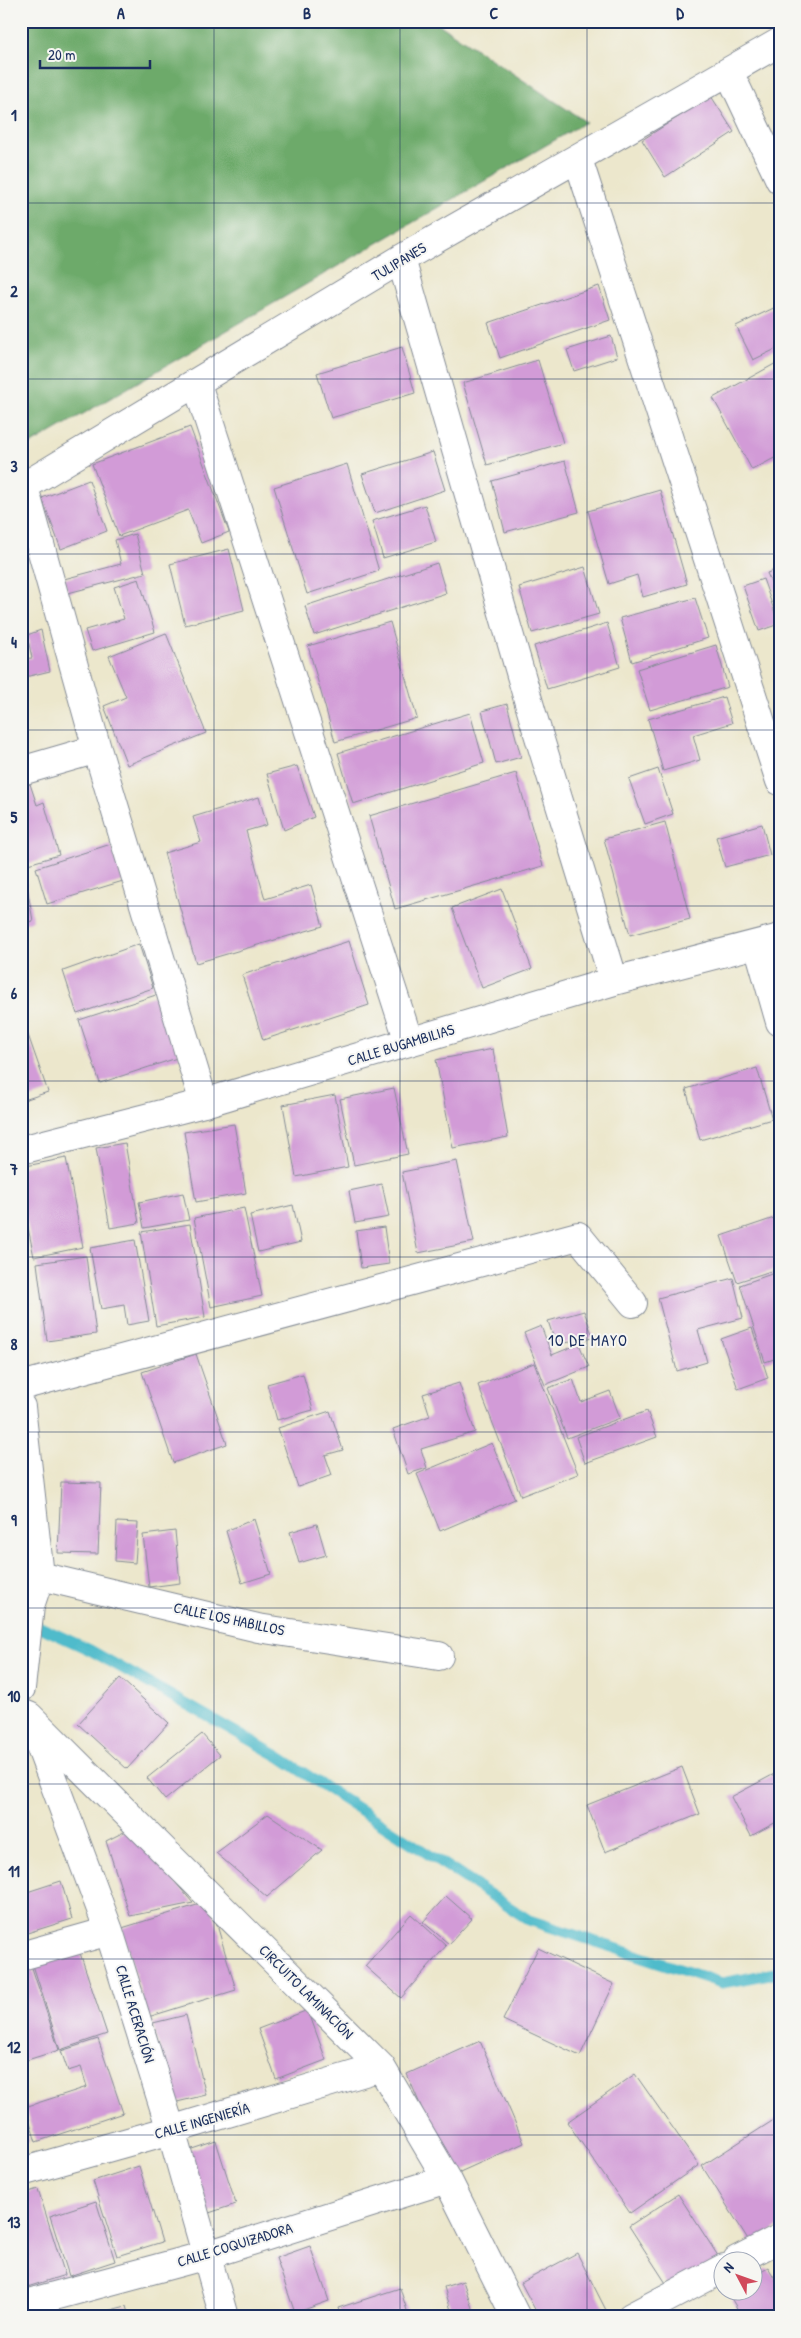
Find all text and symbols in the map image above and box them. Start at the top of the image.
text: A [117,2,125,24]
text: B [303,2,311,24]
text: C [490,2,499,24]
text: D [676,2,684,24]
scale bar [40,38,150,70]
text: 20 m [48,44,75,65]
text: 1 [11,104,17,126]
street label: TULIPANES [367,237,430,286]
text: 2 [10,280,18,302]
text: 3 [10,455,18,477]
text: 4 [11,631,17,653]
text: 5 [11,806,18,828]
text: 6 [11,982,18,1004]
street label: CALLE BUGAMBILIAS [345,1018,457,1071]
text: 7 [9,1158,18,1180]
district label: 1O DE MAYO [548,1329,628,1351]
text: 8 [11,1333,18,1355]
text: 9 [11,1509,17,1531]
street label: CALLE LOS HABILLOS [172,1597,287,1641]
text: 10 [8,1685,20,1707]
text: 11 [8,1860,20,1882]
street label: CIRCUITO LAMINACIÓN [254,1940,358,2044]
street label: CALLE ACERACIÓN [111,1962,160,2065]
text: 12 [7,2036,21,2058]
street label: CALLE INGENIERÍA [152,2097,252,2144]
text: 13 [8,2211,20,2233]
street label: CALLE COQUIZADORA [175,2217,296,2272]
north arrow [714,2250,764,2300]
text: N [718,2258,738,2276]

